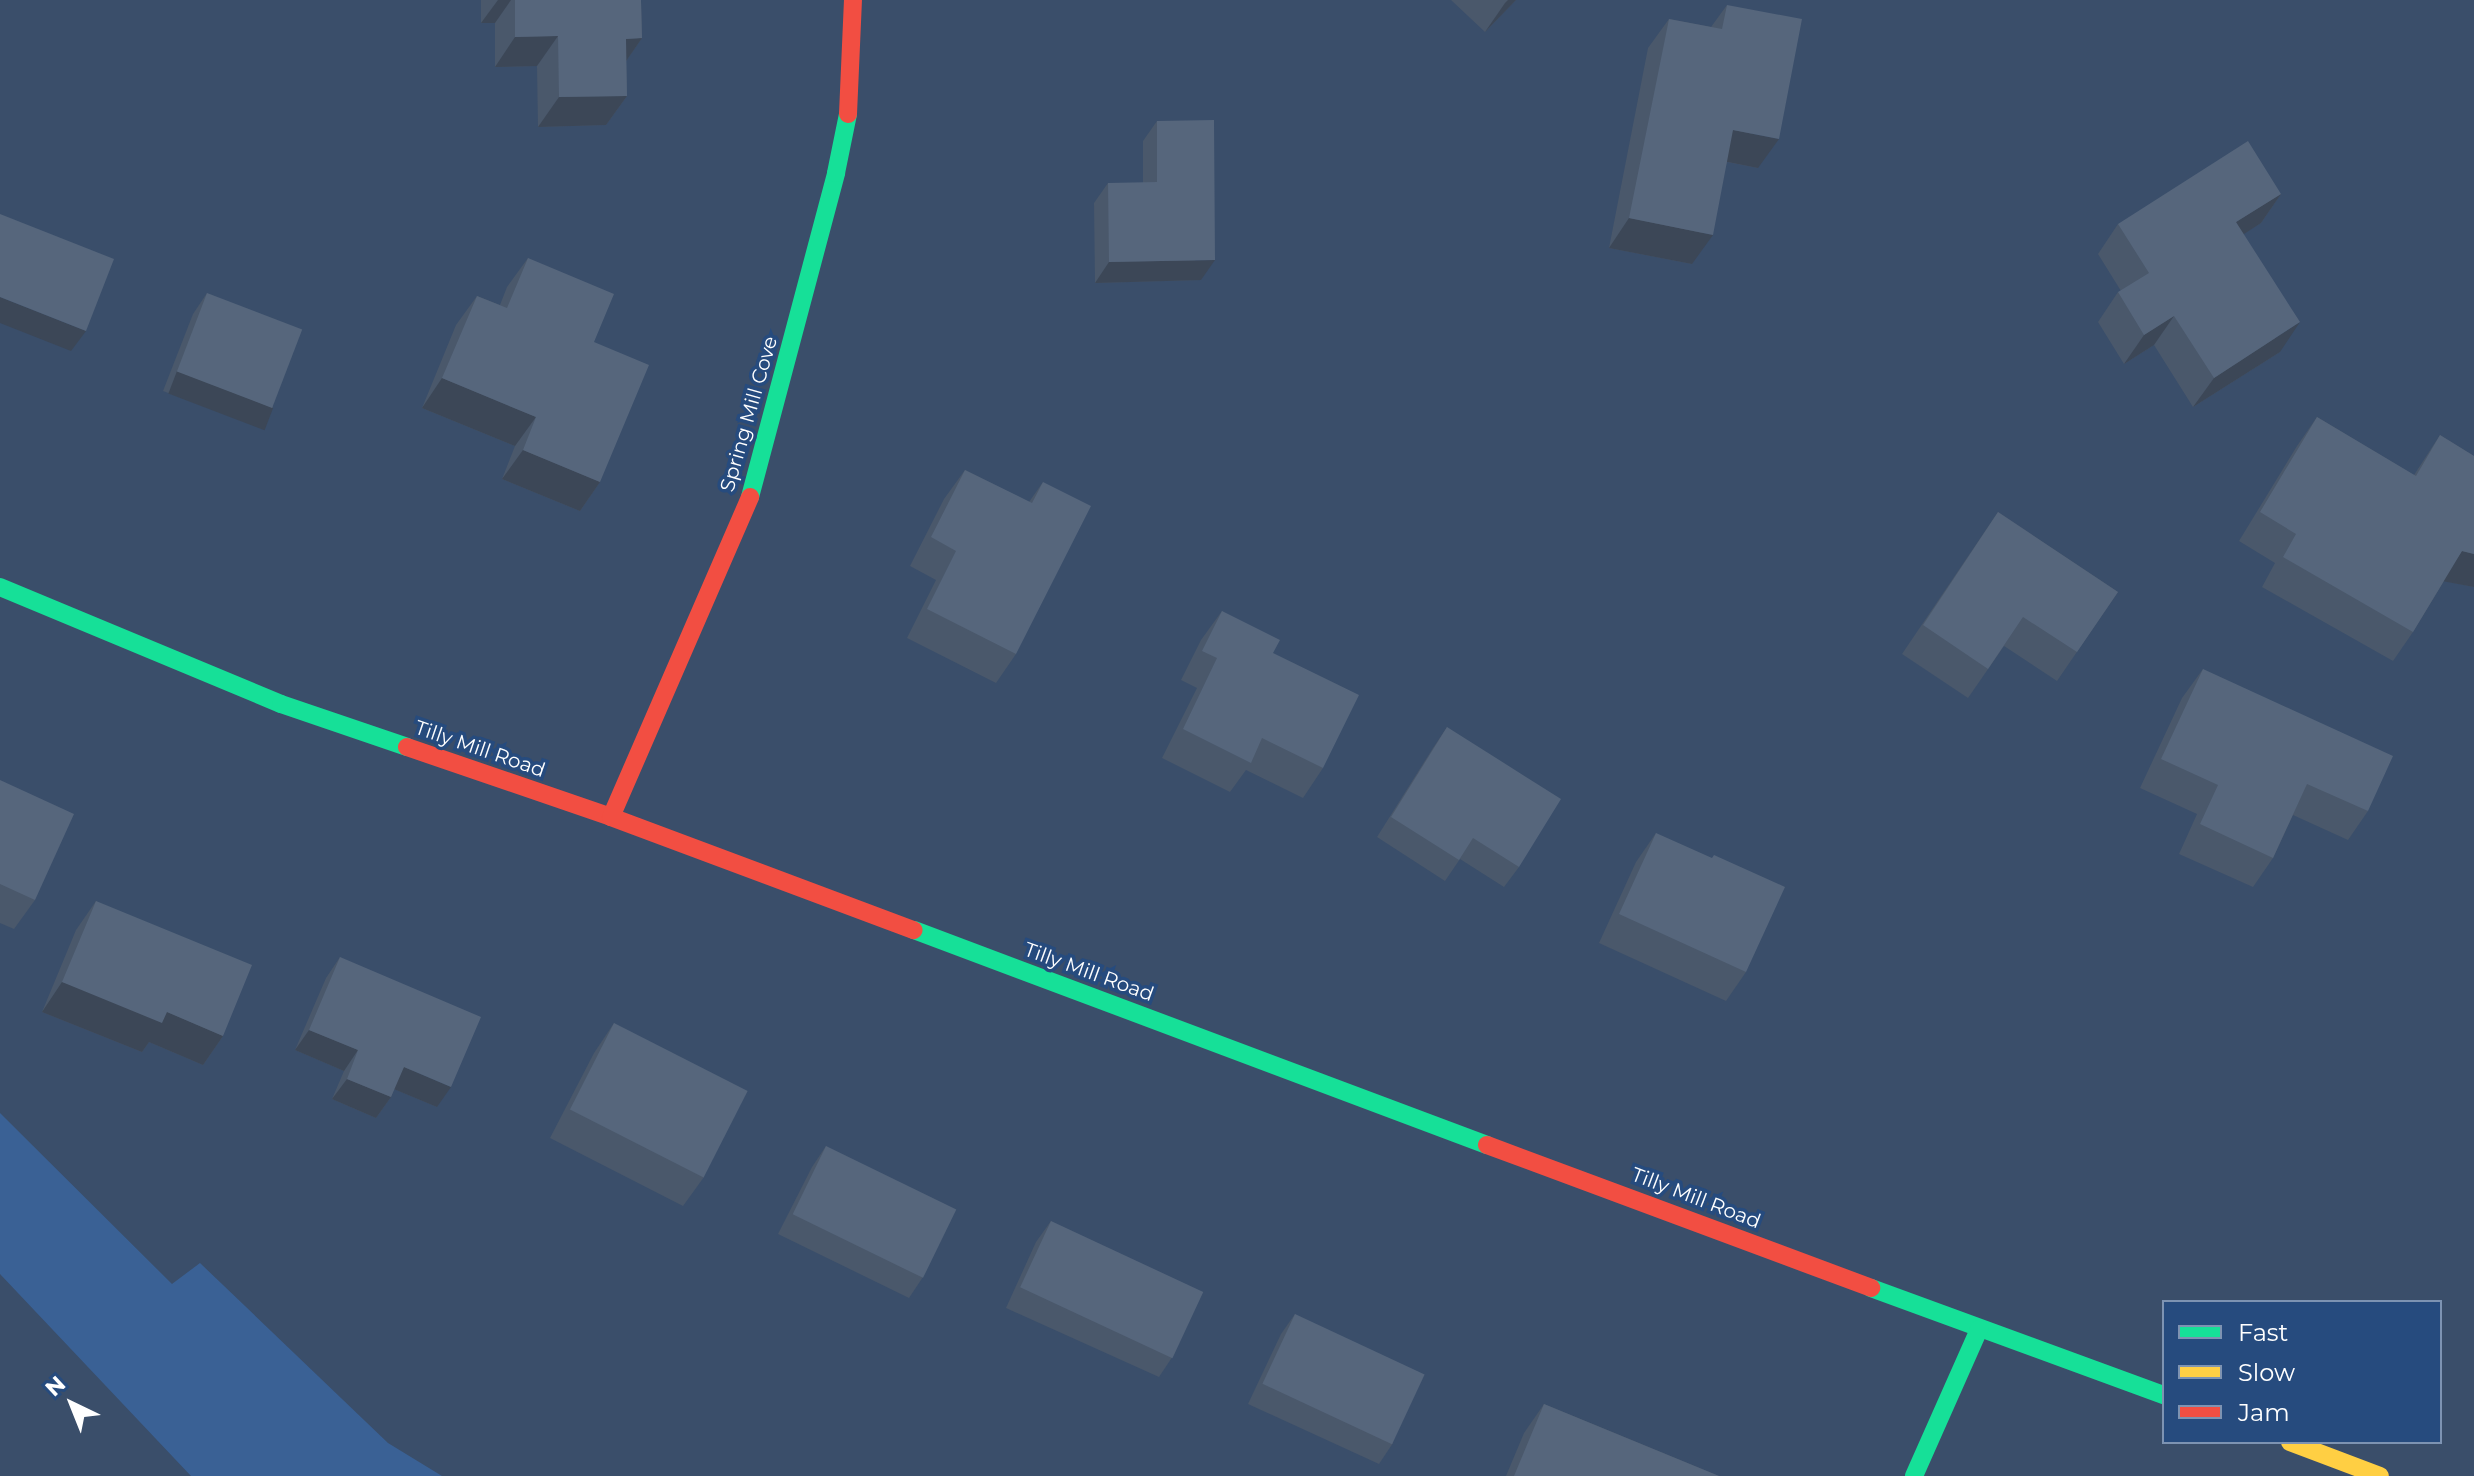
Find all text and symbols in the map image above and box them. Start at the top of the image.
street label: Spring Mill Cove [715,333,783,495]
street label: Tilly Mill Road [412,715,548,783]
street label: Tilly Mill Road [1021,937,1157,1007]
street label: Tilly Mill Road [1628,1162,1764,1234]
legend [2162,1300,2442,1444]
text: Fast [2238,1318,2288,1347]
text: Slow [2238,1358,2295,1387]
north arrow [32,1364,112,1444]
text: N [40,1370,71,1402]
text: Jam [2238,1398,2290,1427]

